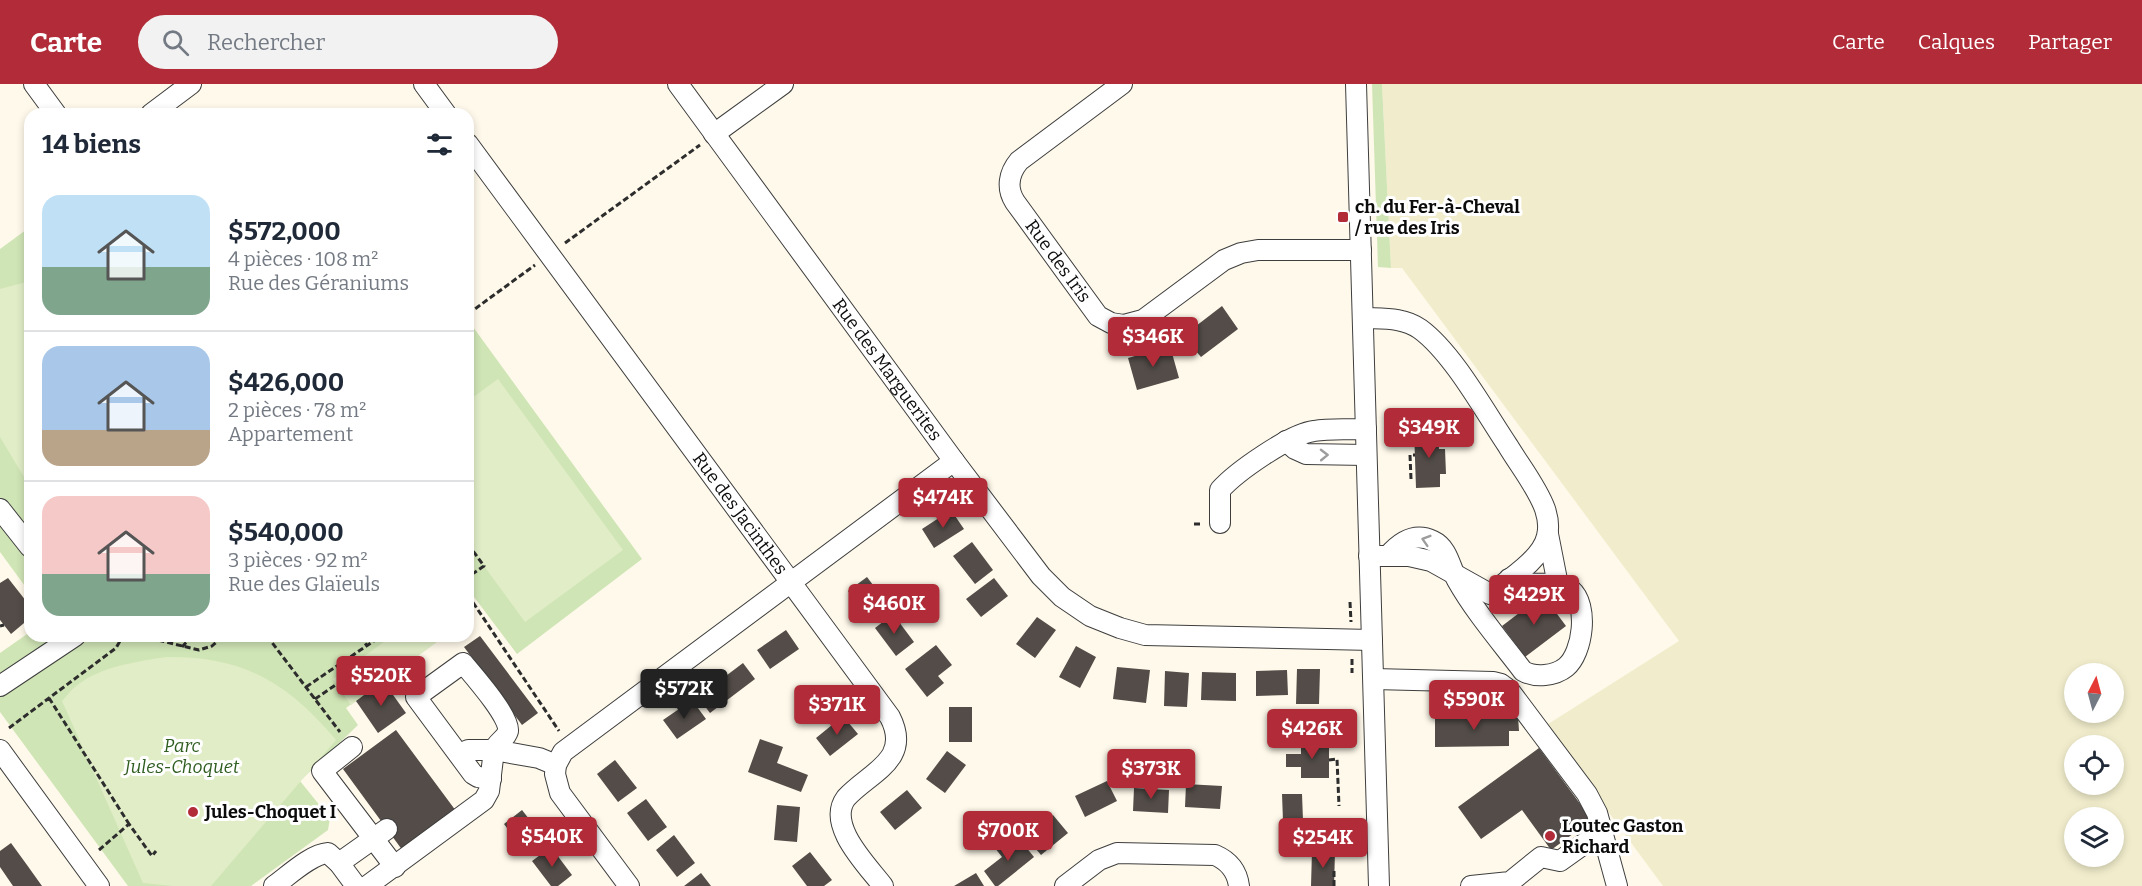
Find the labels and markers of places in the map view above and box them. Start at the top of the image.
place label: ch. du Fer-à-Cheval / rue des Iris [1354,196,1520,239]
marker: ch. du Fer-à-Cheval / rue des Iris [1336,210,1350,224]
pin: $346K [1111,317,1195,368]
pin: $349K [1387,408,1471,459]
pin: $474K [901,478,985,529]
pin: $429K [1492,575,1576,626]
pin: $460K [852,584,936,635]
pin: $520K [339,656,423,707]
pin: $572K [642,669,726,720]
pin: $590K [1432,680,1516,731]
pin: $371K [795,685,879,736]
pin: $426K [1270,709,1354,760]
pin: $373K [1109,749,1193,800]
place label: Jules-Choquet I [204,801,336,823]
marker: Jules-Choquet I [186,805,200,819]
pin: $700K [966,811,1050,862]
place label: Loutec Gaston Richard [1562,815,1684,858]
pin: $540K [510,817,594,868]
pin: $254K [1281,818,1365,869]
marker: Loutec Gaston Richard [1543,829,1557,843]

